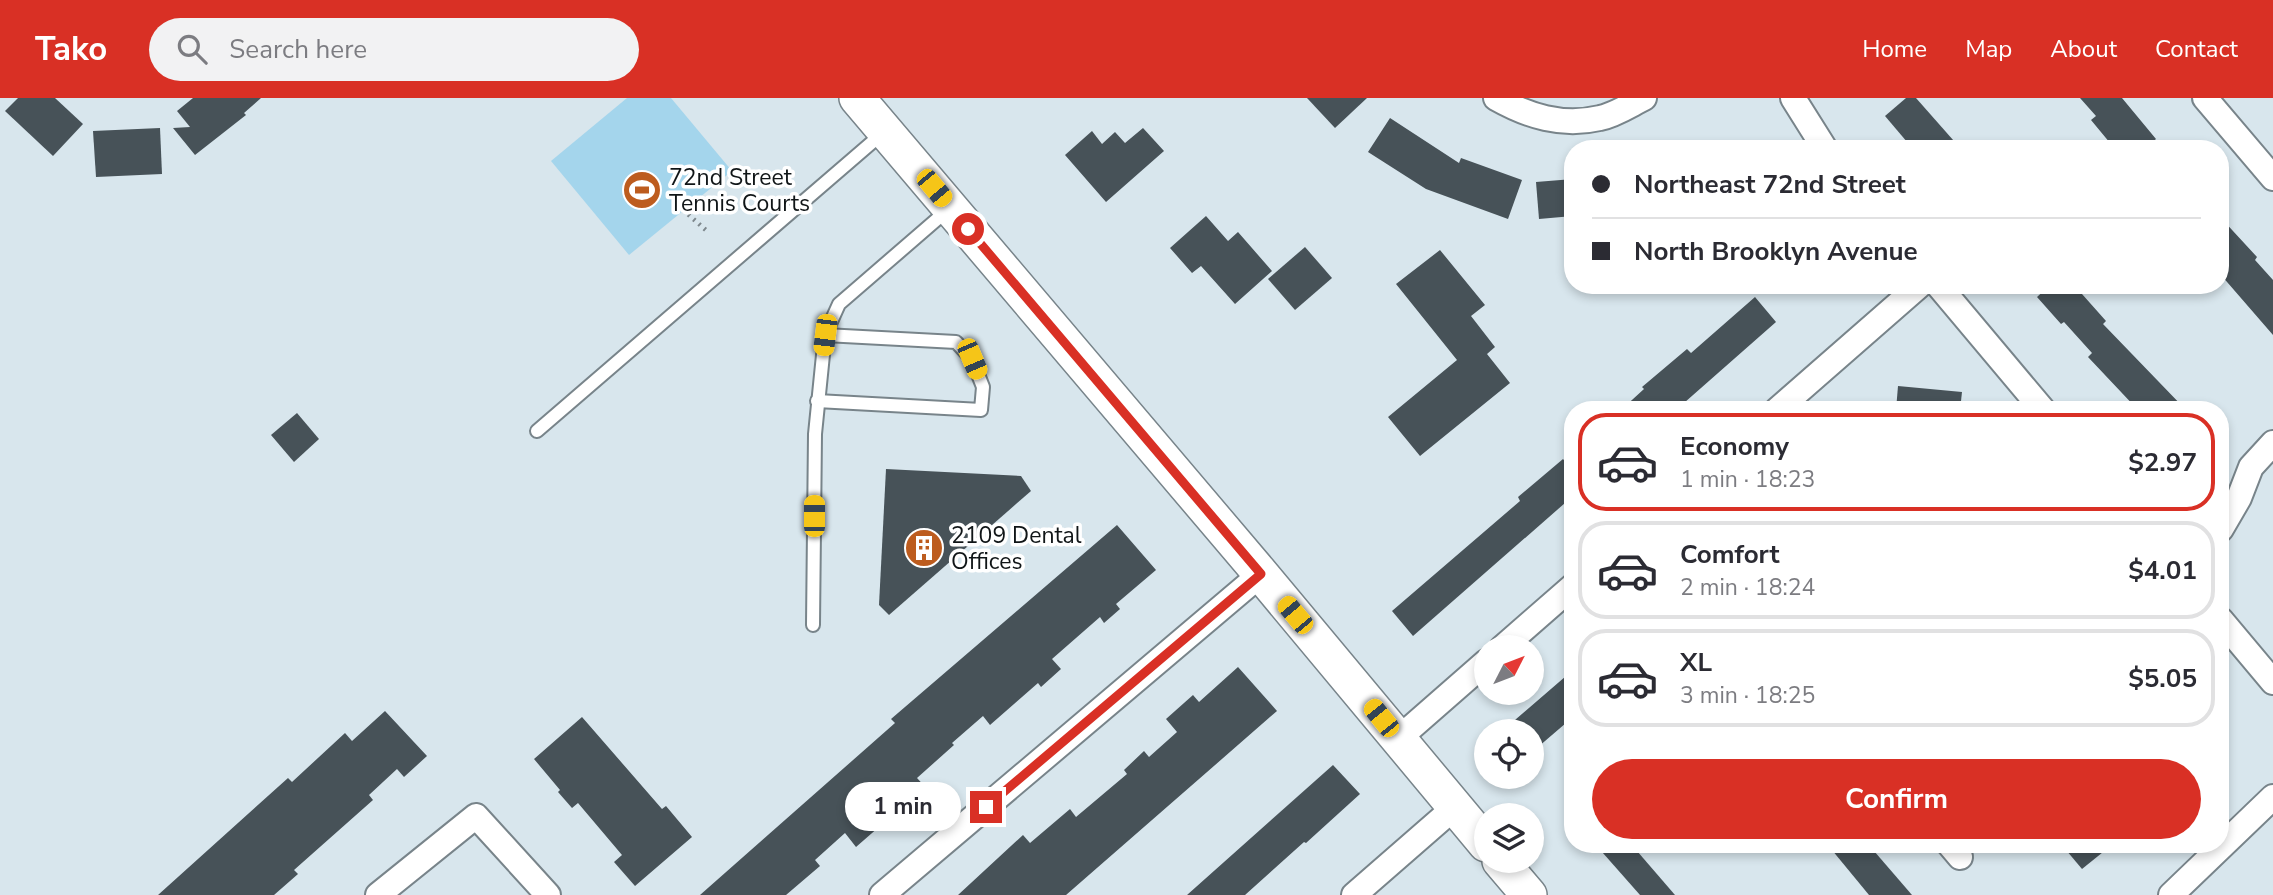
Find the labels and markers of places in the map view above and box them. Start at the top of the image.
place label: 72nd Street Tennis Courts [669,162,810,219]
sports icon: 72nd Street Tennis Courts [621,169,663,211]
place label: 2109 Dental Offices [951,520,1082,577]
building icon: 2109 Dental Offices [903,527,945,569]

